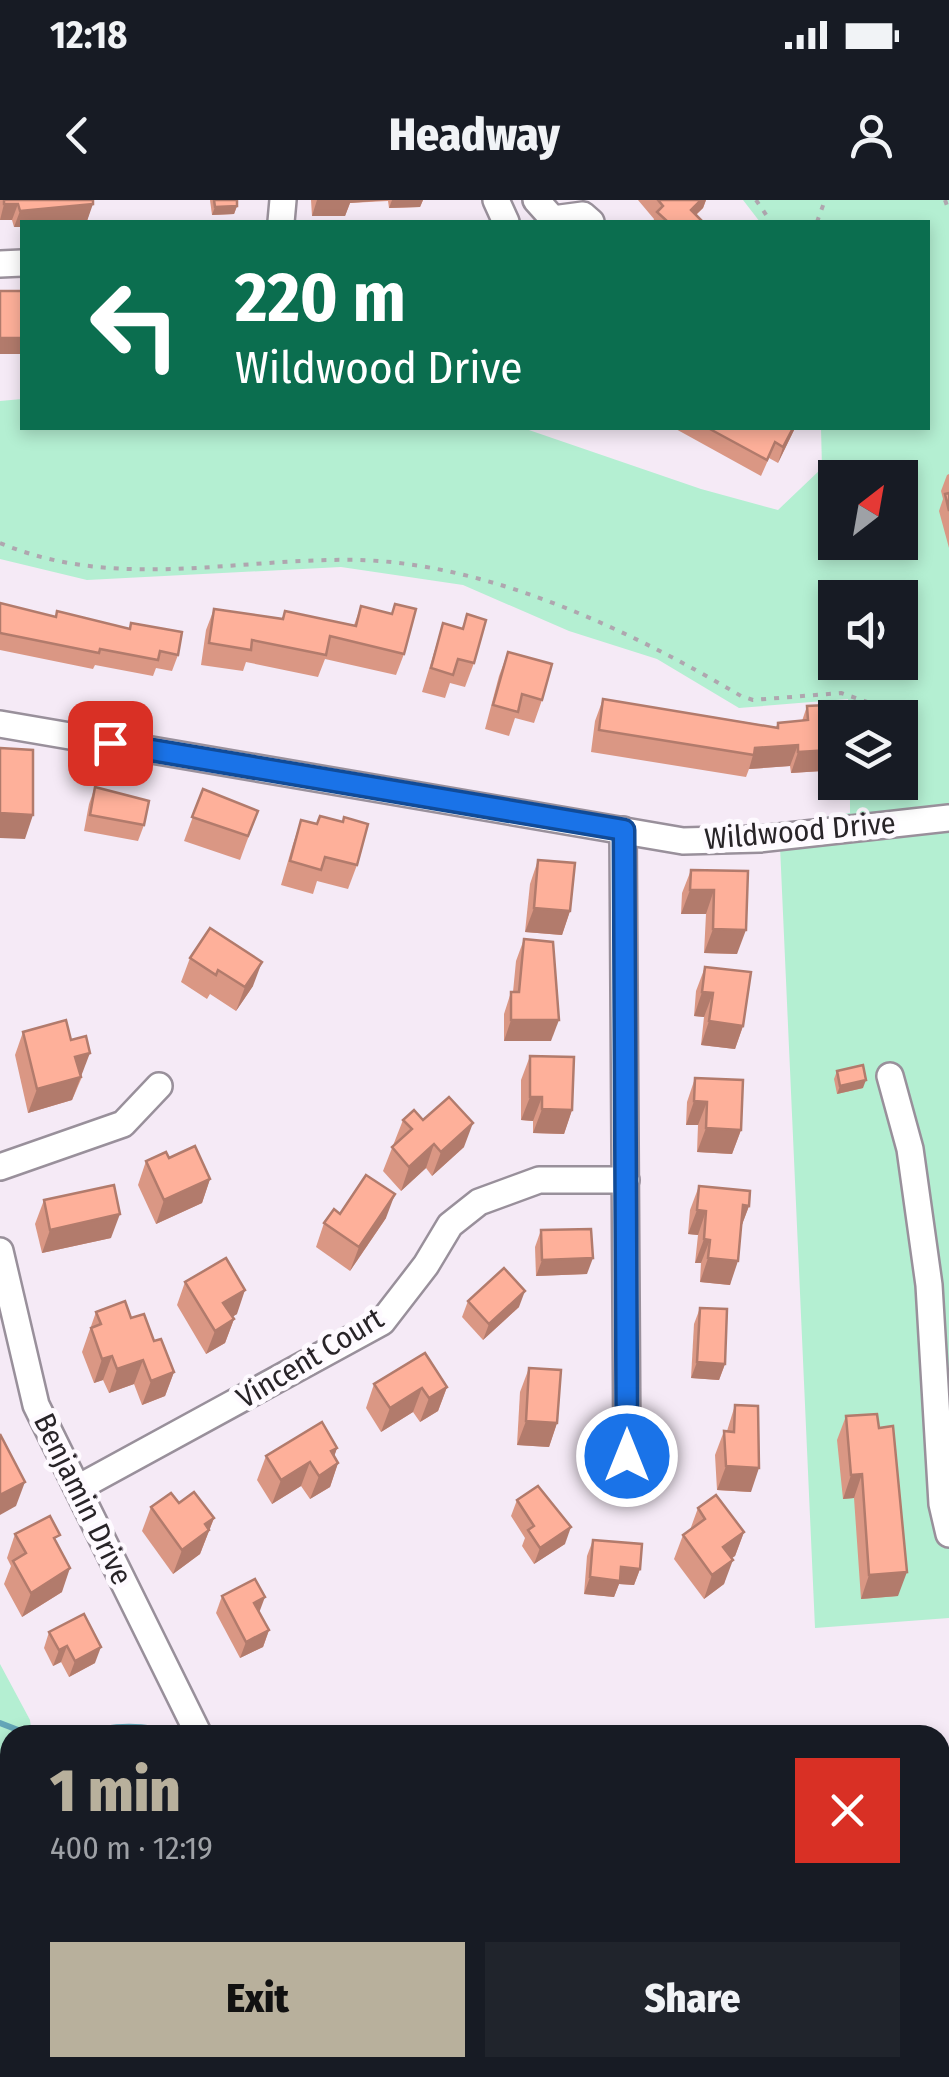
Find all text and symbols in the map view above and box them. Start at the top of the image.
text: 12:18 [50,12,127,58]
icon: back [50,108,105,163]
text: Headway [389,108,560,162]
icon: person [844,108,899,163]
text: 220 m [235,256,406,340]
icon: left [70,260,200,390]
text: Wildwood Drive [235,341,523,395]
north arrow [818,460,918,560]
map controls [818,460,918,800]
button: sound [818,580,918,680]
button: layers [818,700,918,800]
pin [68,701,153,786]
icon: arrive [83,716,138,771]
street label: Wildwood Drive [703,805,897,857]
street label: Vincent Court [230,1300,390,1416]
position arrow [575,1404,679,1508]
street label: Benjamin Drive [26,1407,140,1591]
text: 1 min [50,1755,181,1827]
button: close [795,1758,900,1863]
text: 400 m · 12:19 [50,1829,213,1867]
button: Exit [50,1942,465,2057]
button: Share [485,1942,900,2057]

